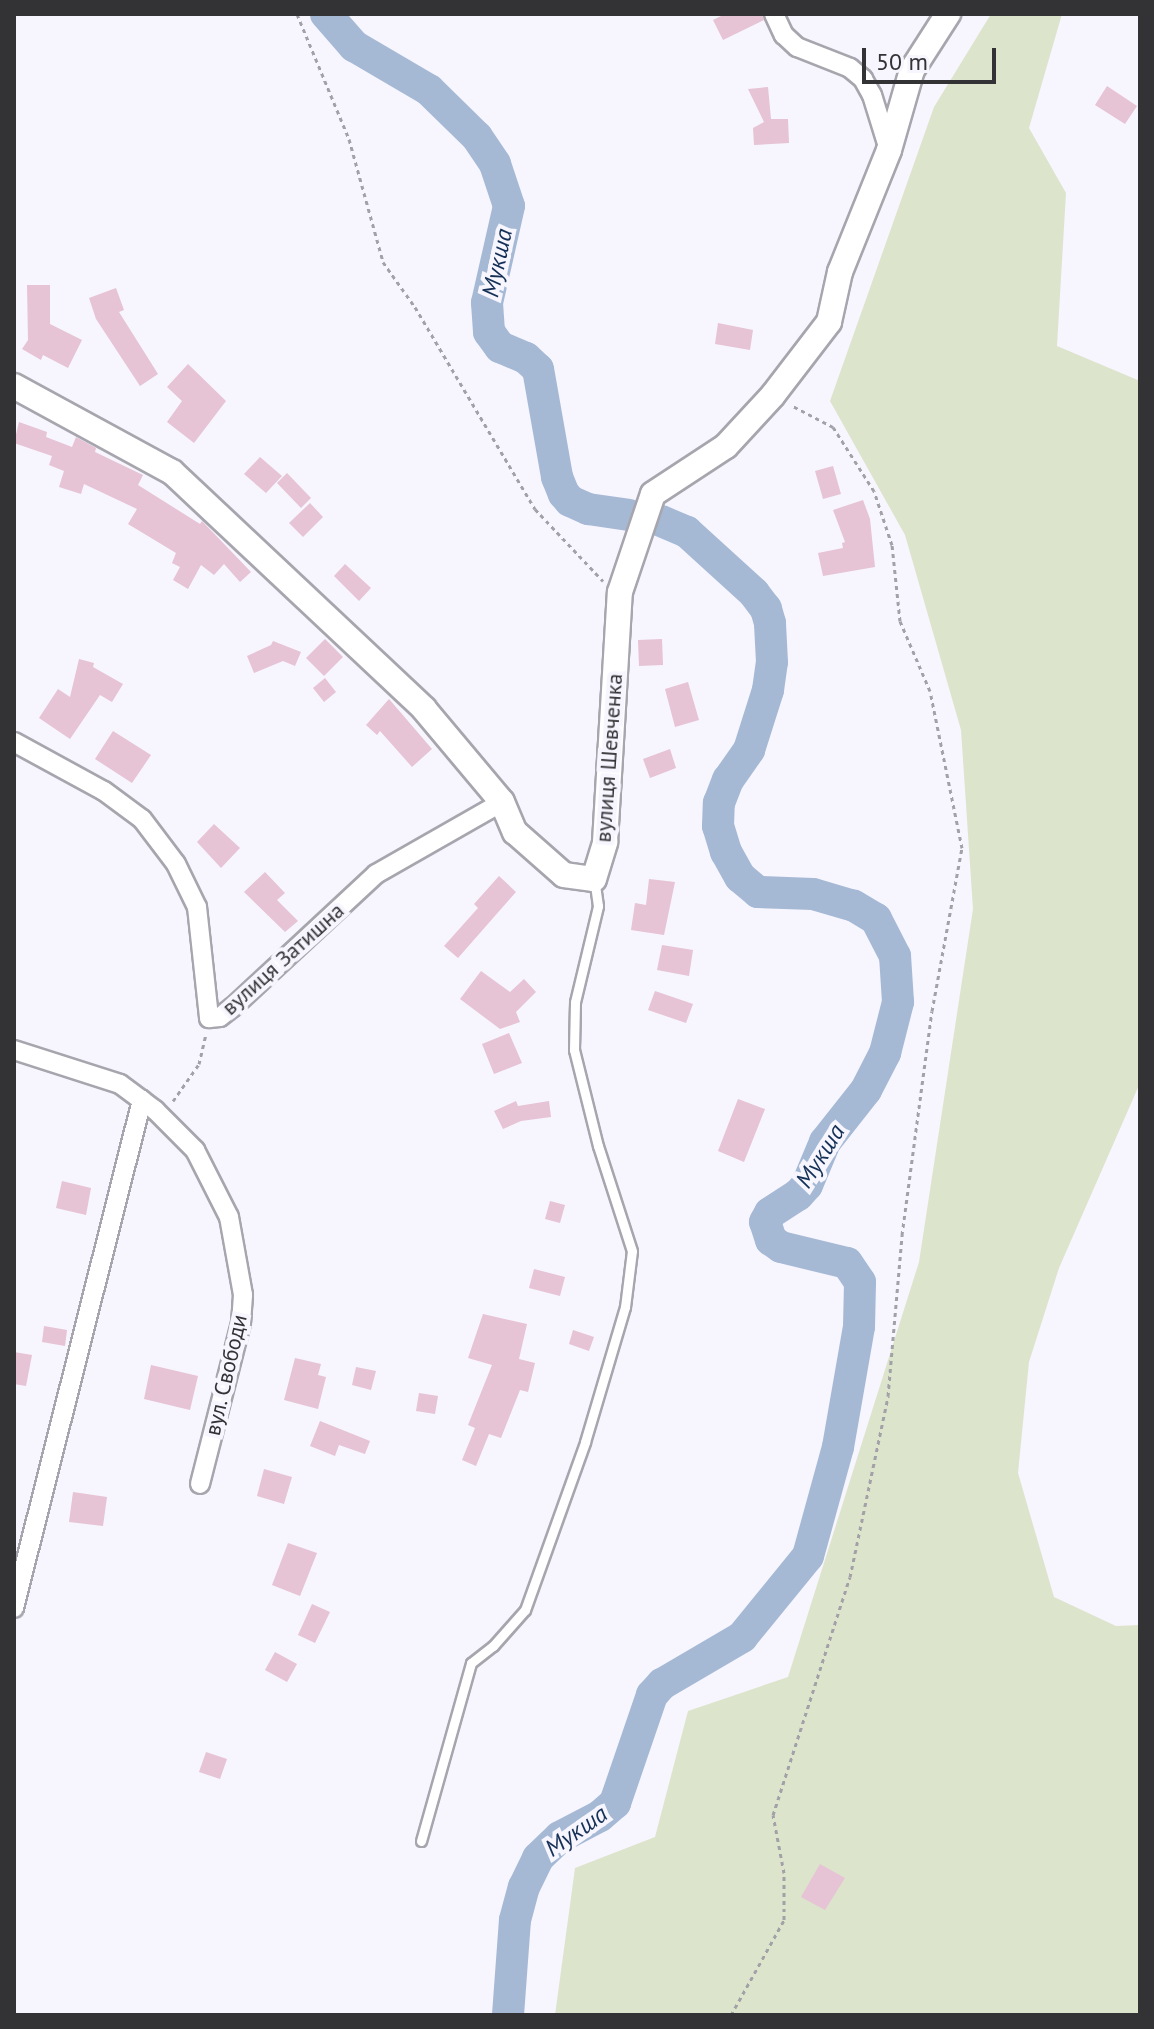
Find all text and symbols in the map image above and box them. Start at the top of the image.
scale bar [866,32,1000,82]
text: 50 m [876,46,928,77]
water label: Мукша [476,226,518,300]
street label: вулиця Шевченка [590,673,628,843]
street label: вулиця Затишна [217,897,349,1021]
water label: Мукша [789,1119,851,1193]
street label: вул. Свободи [199,1311,253,1439]
water label: Мукша [539,1799,613,1863]

